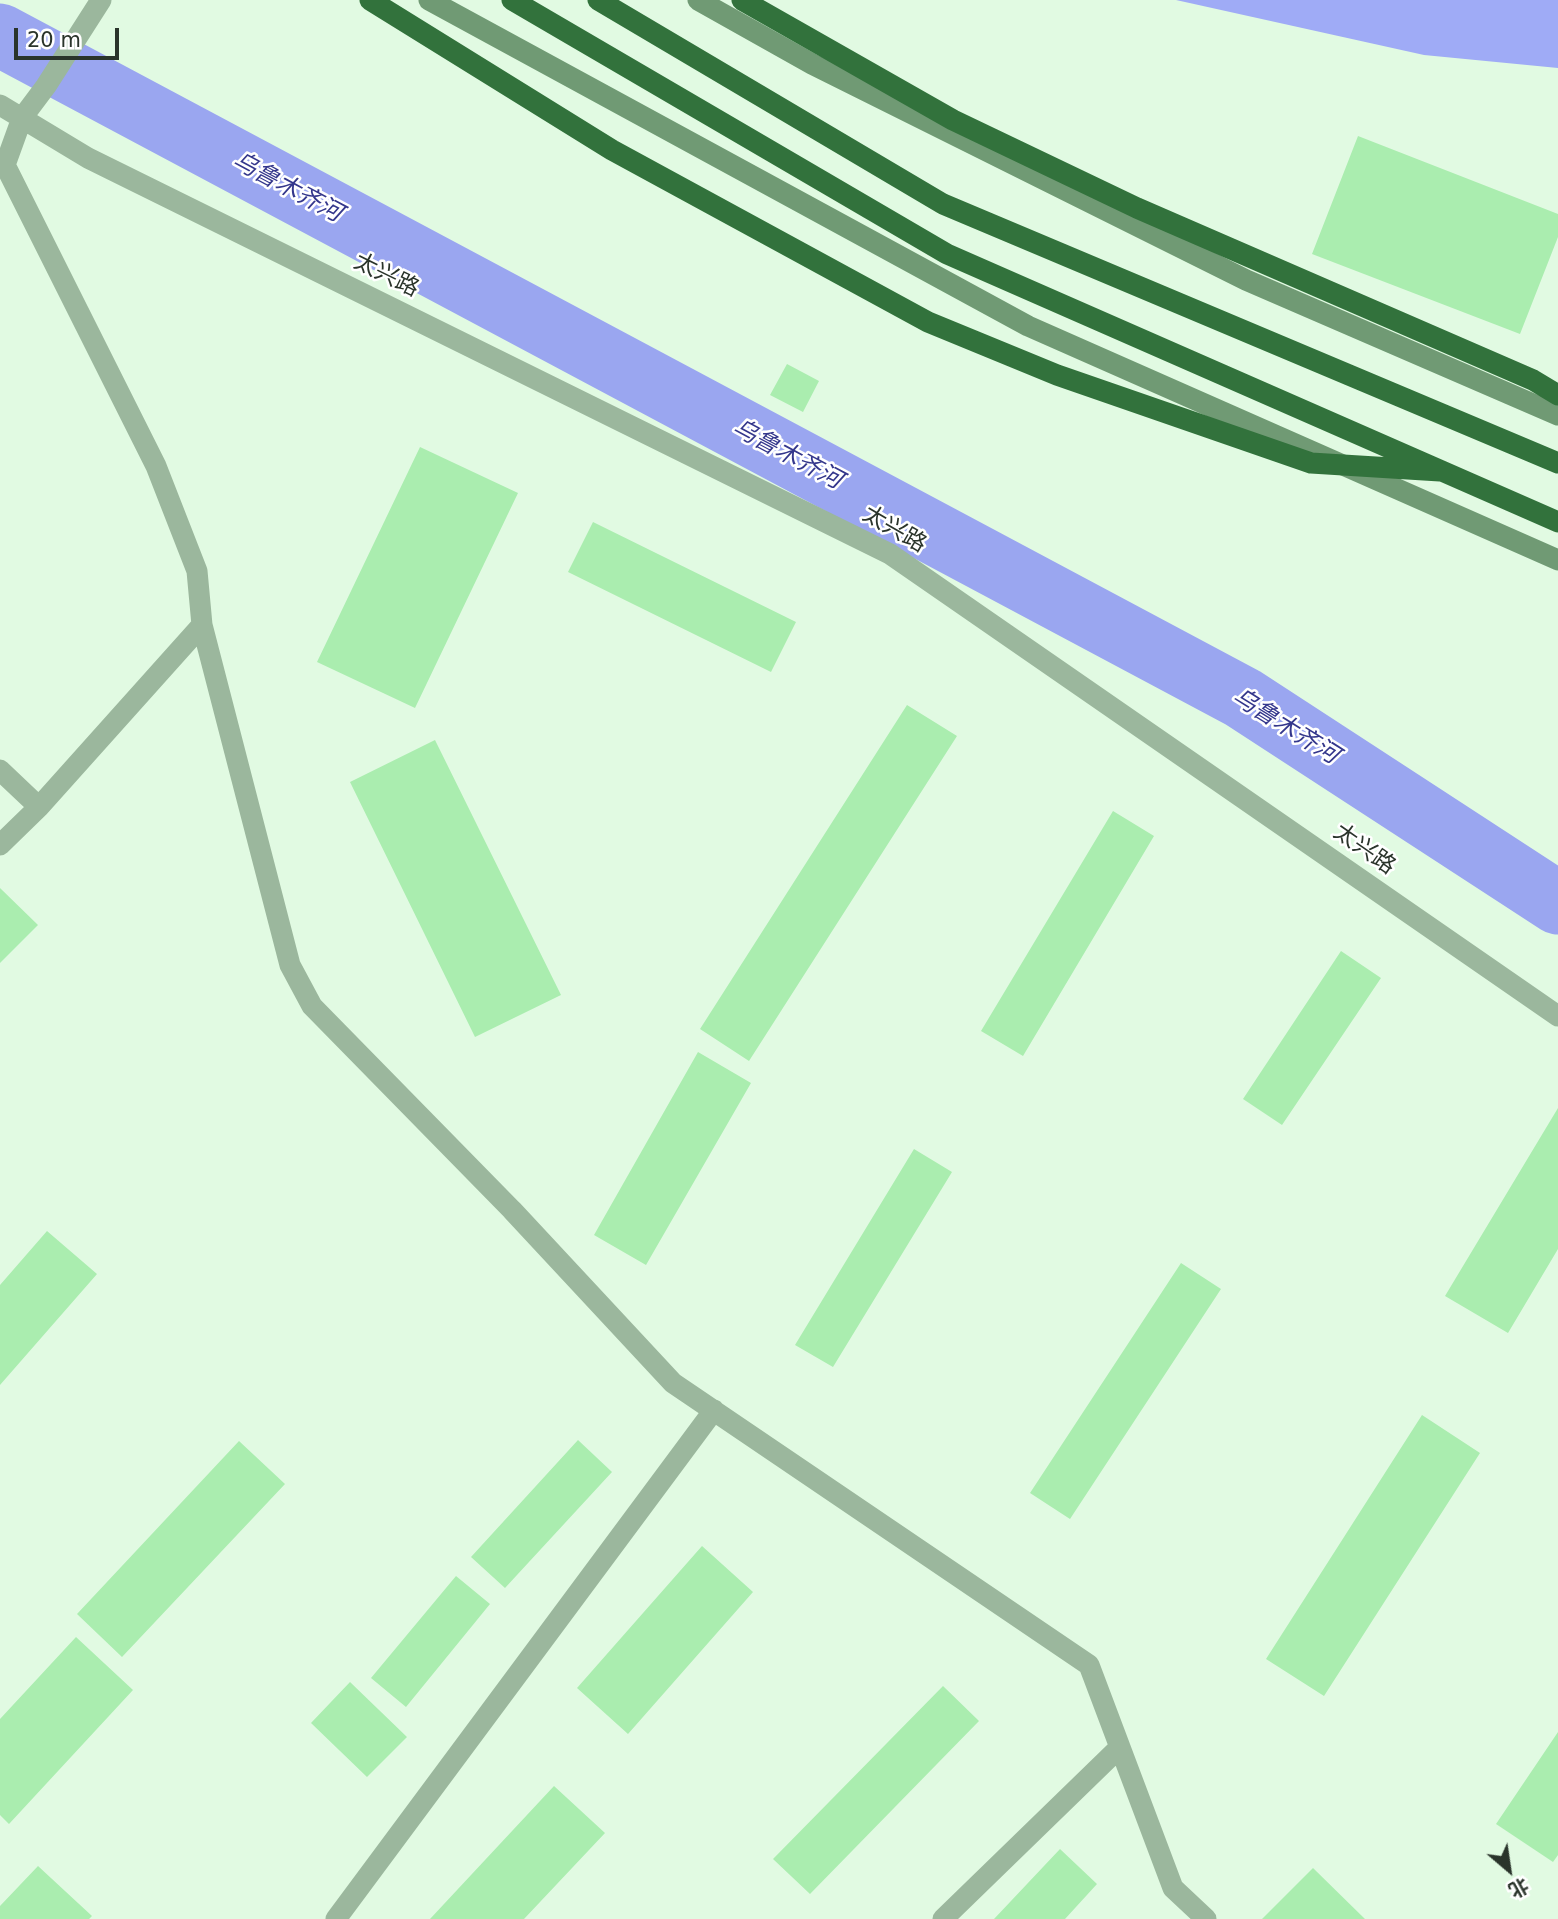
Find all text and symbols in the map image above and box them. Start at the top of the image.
scale bar [18,14,122,58]
text: 20 m [27,28,81,52]
water label: 乌鲁木齐河 [227,147,347,229]
street label: 太兴路 [349,248,423,304]
water label: 乌鲁木齐河 [727,414,847,496]
street label: 太兴路 [857,501,931,559]
water label: 乌鲁木齐河 [1226,683,1344,771]
street label: 太兴路 [1328,819,1400,881]
north arrow [1474,1835,1544,1905]
text: 北 [1506,1874,1533,1903]

